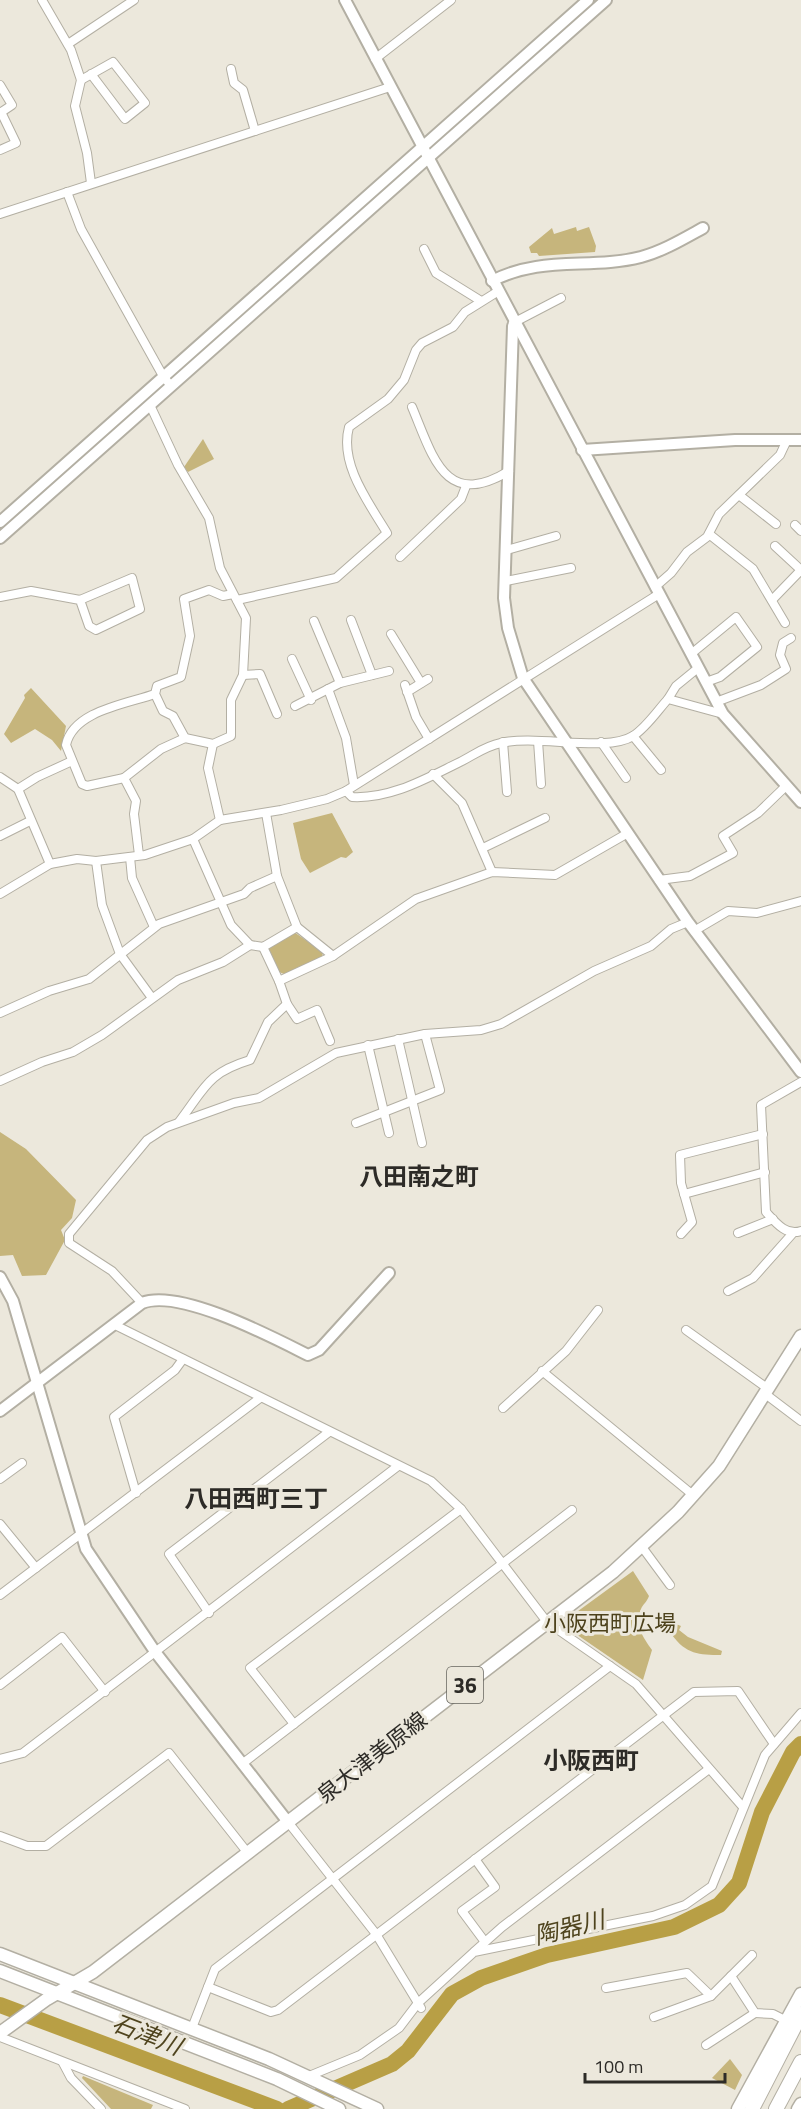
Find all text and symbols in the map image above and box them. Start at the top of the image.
district label: 八田南之町 [359,1158,479,1194]
district label: 八田西町三丁 [184,1480,328,1516]
park label: 小阪西町広場 [544,1606,676,1640]
road number: 36 [447,1667,483,1703]
street label: 泉大津美原線 [310,1703,434,1811]
district label: 小阪西町 [543,1742,639,1778]
water label: 陶器川 [530,1900,611,1953]
water label: 石津川 [107,2004,190,2065]
scale bar [585,2046,724,2084]
text: 100 m [594,2053,643,2080]

